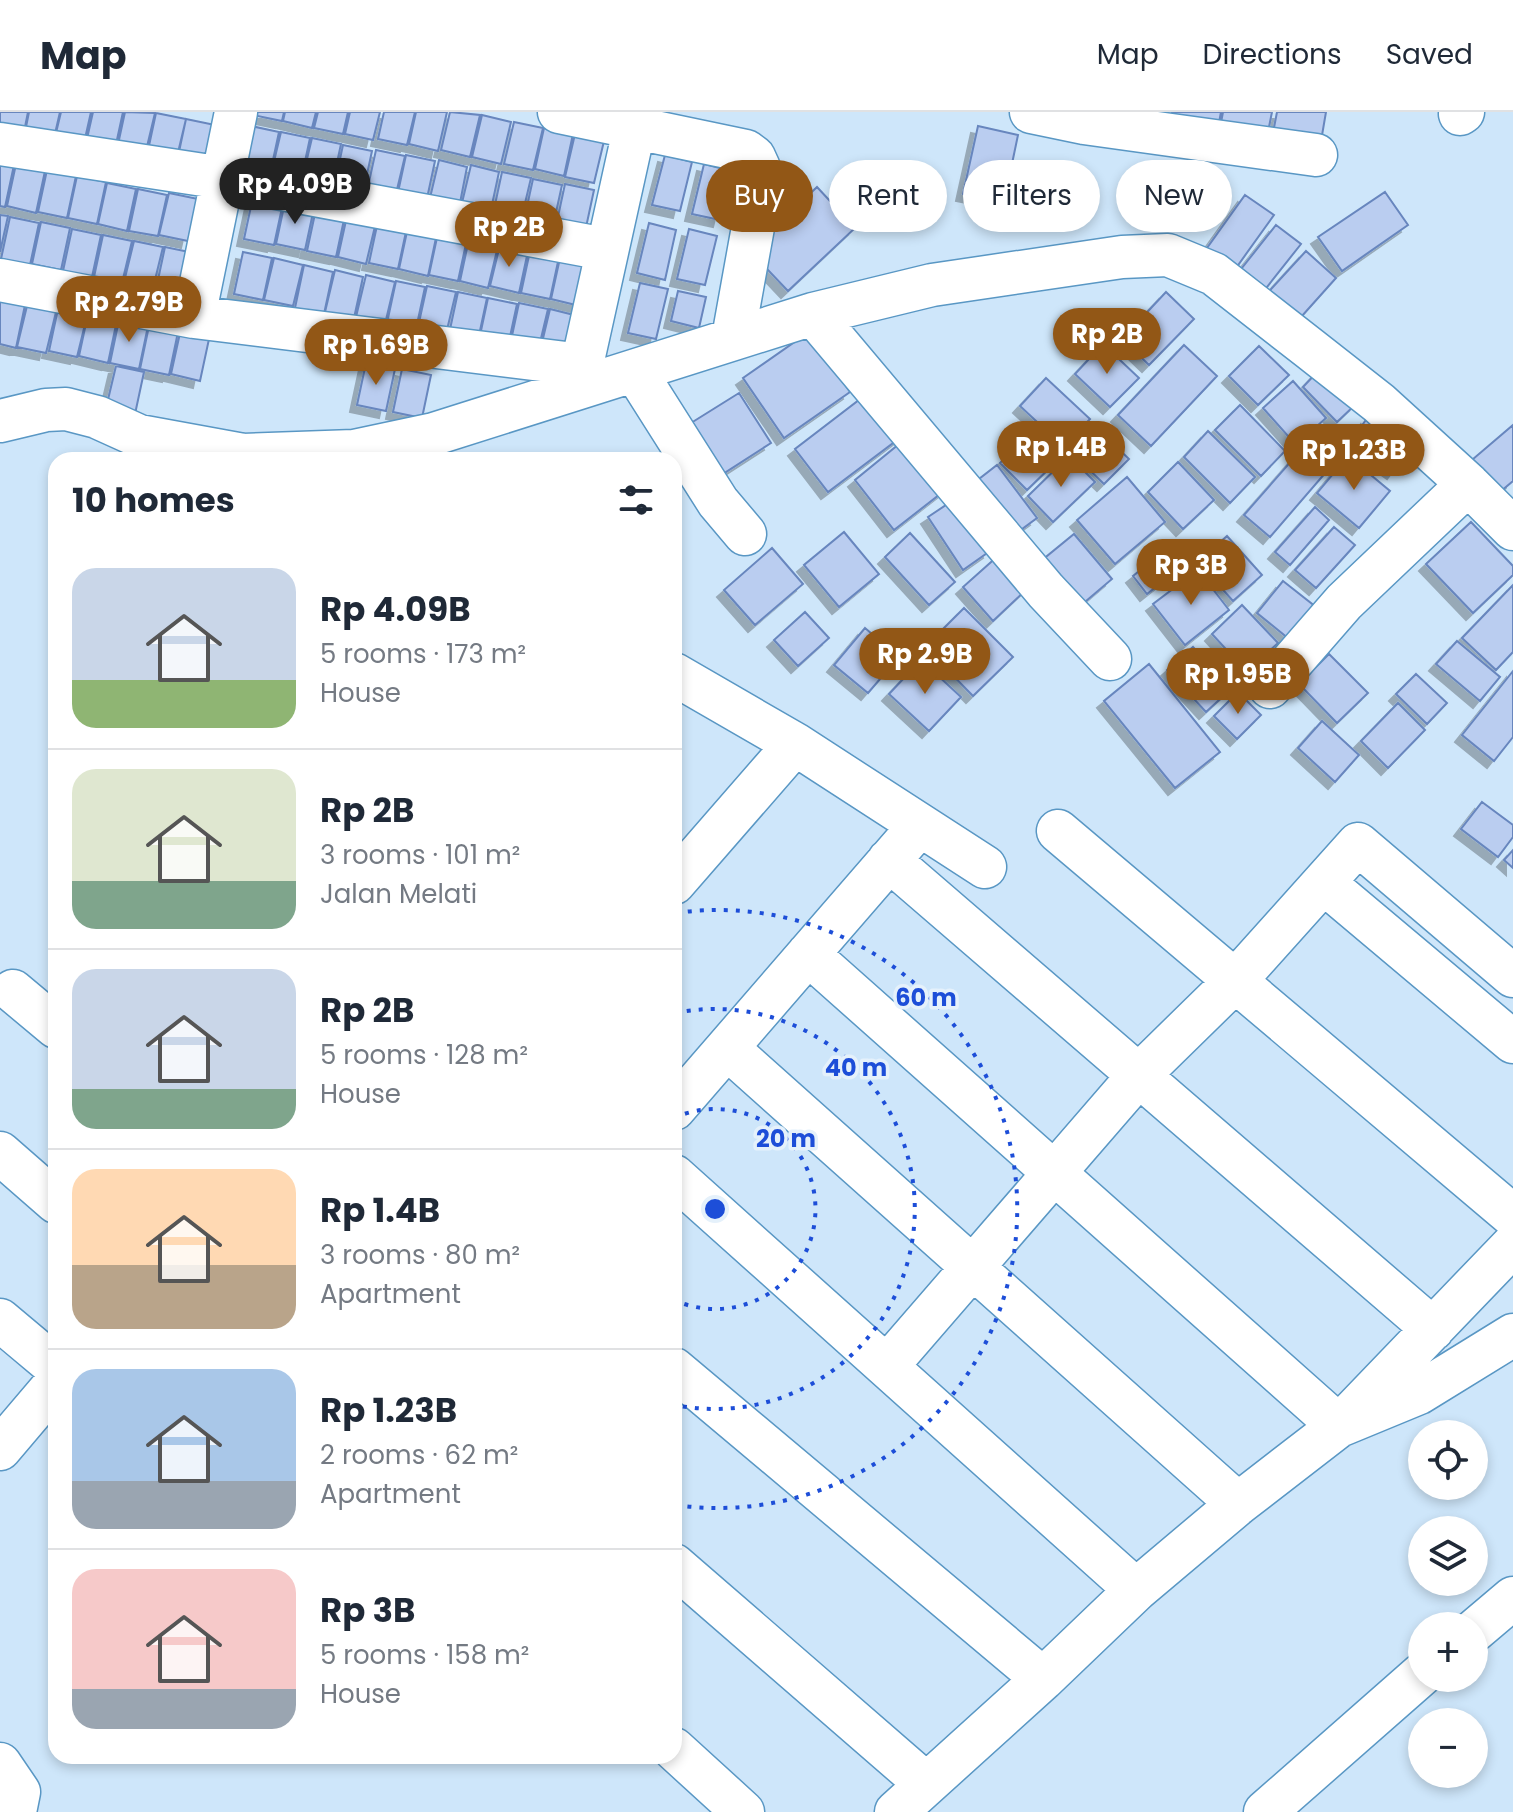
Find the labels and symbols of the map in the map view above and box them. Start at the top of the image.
pin: Rp 4.09B [212,158,378,226]
pin: Rp 2B [453,201,565,269]
pin: Rp 2.79B [46,276,212,344]
pin: Rp 2B [1051,308,1163,376]
pin: Rp 1.69B [293,319,459,387]
pin: Rp 1.4B [987,421,1135,489]
pin: Rp 1.23B [1271,424,1437,492]
pin: Rp 3B [1135,539,1247,607]
pin: Rp 2.9B [851,628,999,696]
pin: Rp 1.95B [1155,648,1321,716]
text: 60 m [895,981,957,1014]
text: 40 m [825,1051,887,1084]
text: 20 m [756,1122,816,1155]
centre of rings [701,1195,729,1223]

